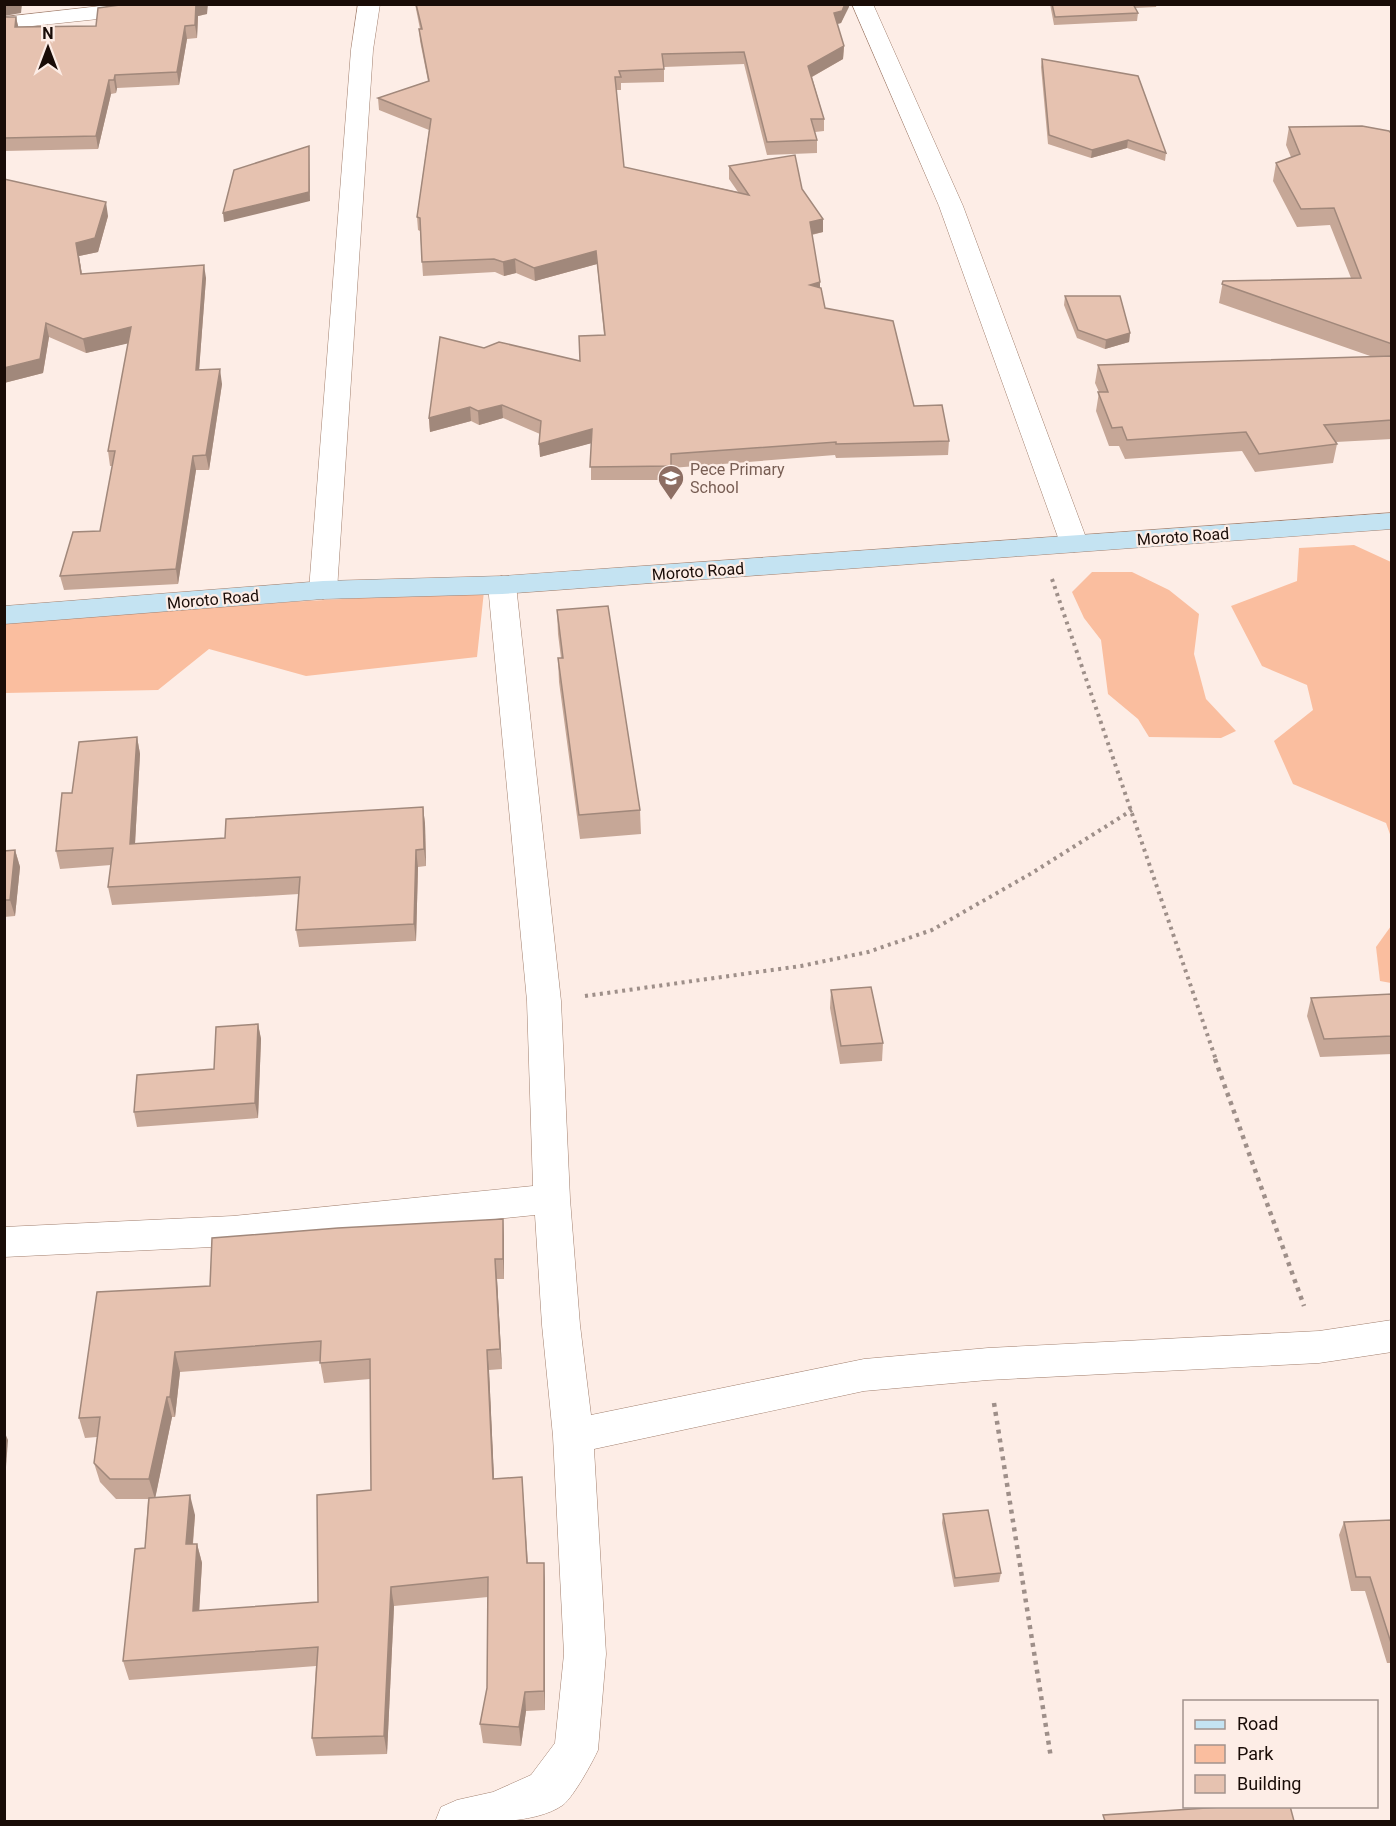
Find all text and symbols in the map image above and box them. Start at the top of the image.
north arrow [18,18,78,78]
text: N [42,24,54,43]
place label: Pece Primary School [690,460,785,497]
school or university icon: Pece Primary School [656,463,686,501]
street label: Moroto Road [1136,524,1230,549]
street label: Moroto Road [651,559,745,584]
street label: Moroto Road [166,586,260,613]
legend [1183,1700,1378,1808]
text: Road [1237,1713,1278,1734]
text: Park [1237,1743,1274,1764]
text: Building [1237,1773,1301,1794]

